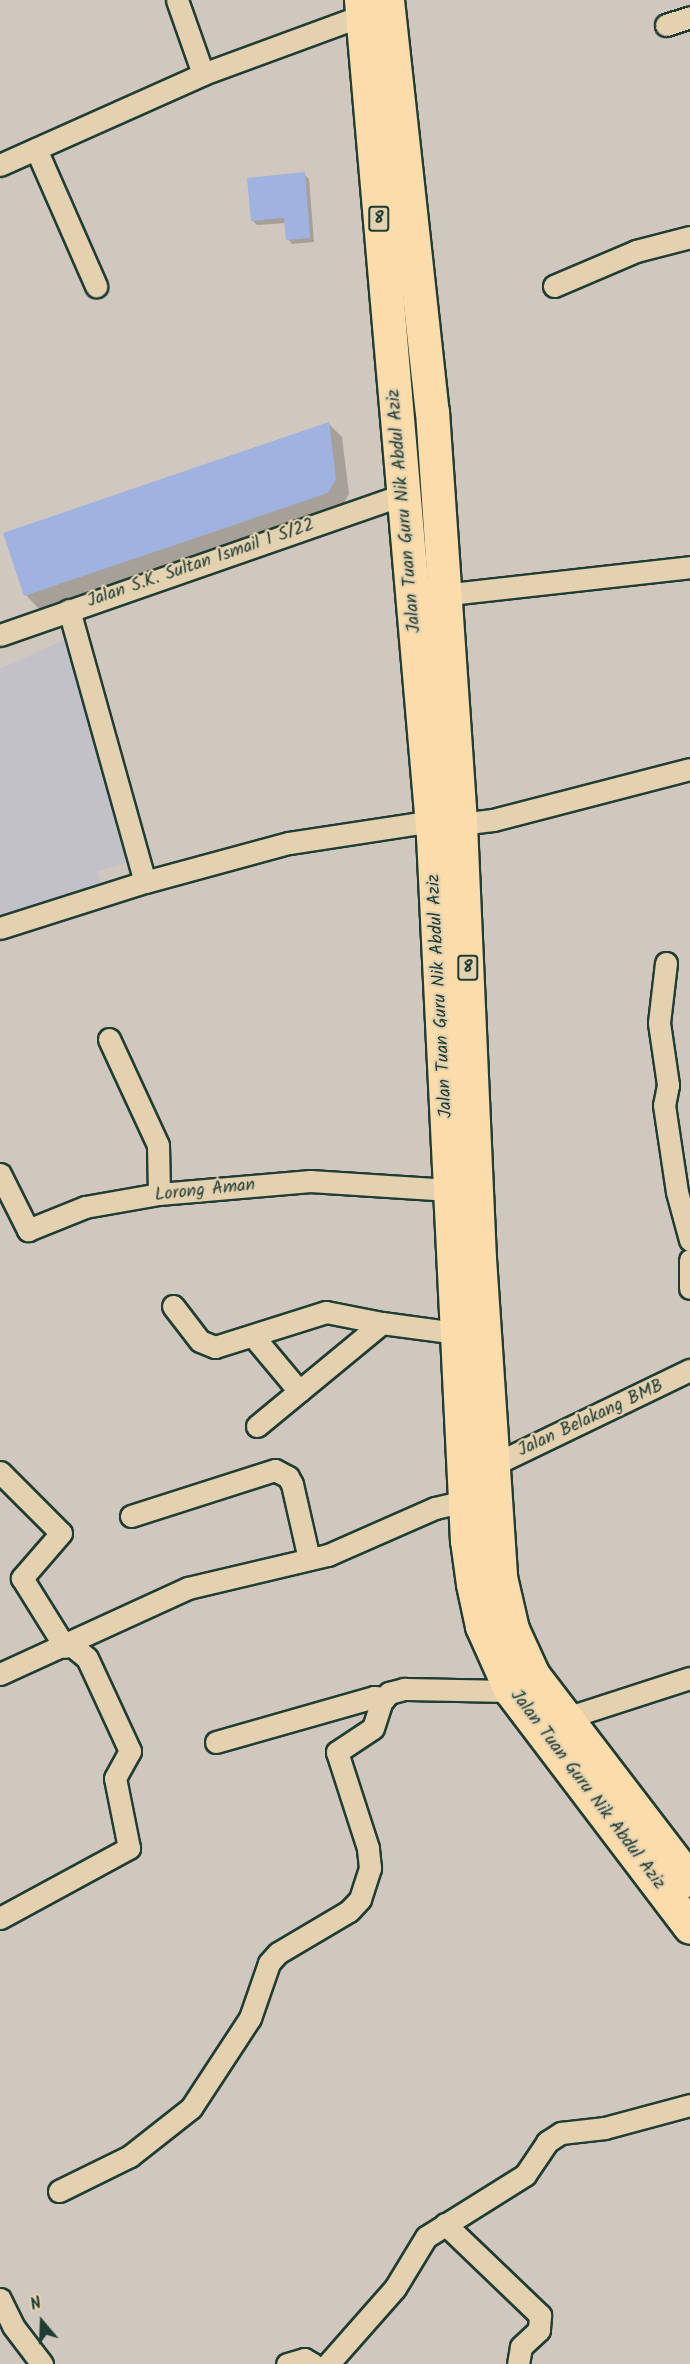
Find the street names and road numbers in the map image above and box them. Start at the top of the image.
road number: 8 [367,206,391,232]
street label: Jalan Tuan Guru Nik Abdul Aziz [384,388,426,634]
street label: Jalan S.K. Sultan Ismail 1 S/22 [85,515,317,613]
street label: Jalan Tuan Guru Nik Abdul Aziz [424,873,458,1119]
road number: 8 [456,955,480,981]
street label: Lorong Aman [154,1175,256,1207]
street label: Jalan Belakang BMB [515,1376,667,1462]
street label: Jalan Tuan Guru Nik Abdul Aziz [505,1686,669,1894]

